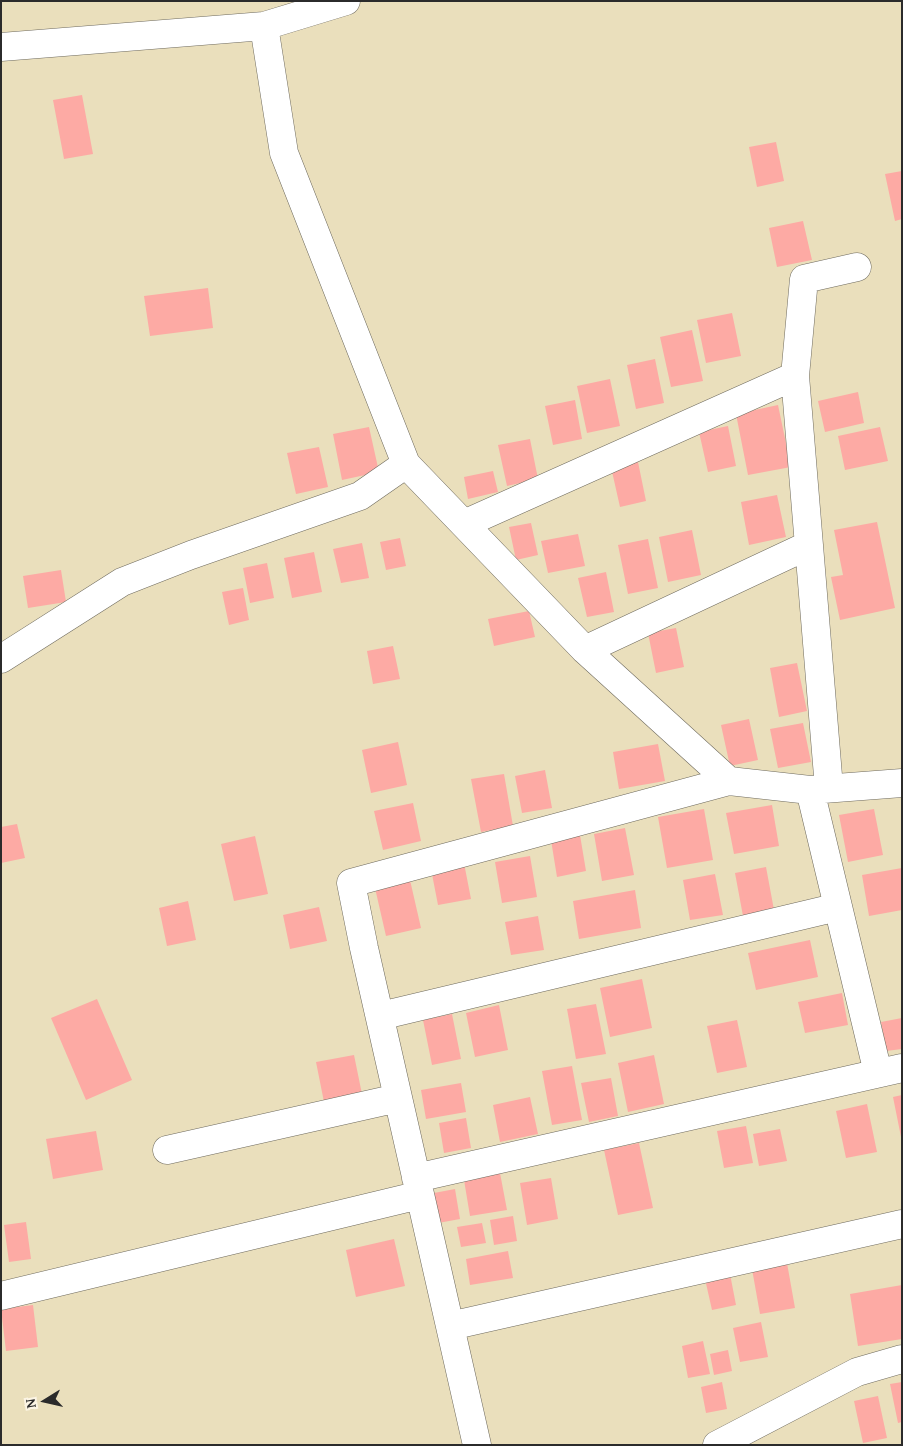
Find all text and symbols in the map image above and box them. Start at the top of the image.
north arrow [20,1376,70,1426]
text: N [20,1397,41,1410]

